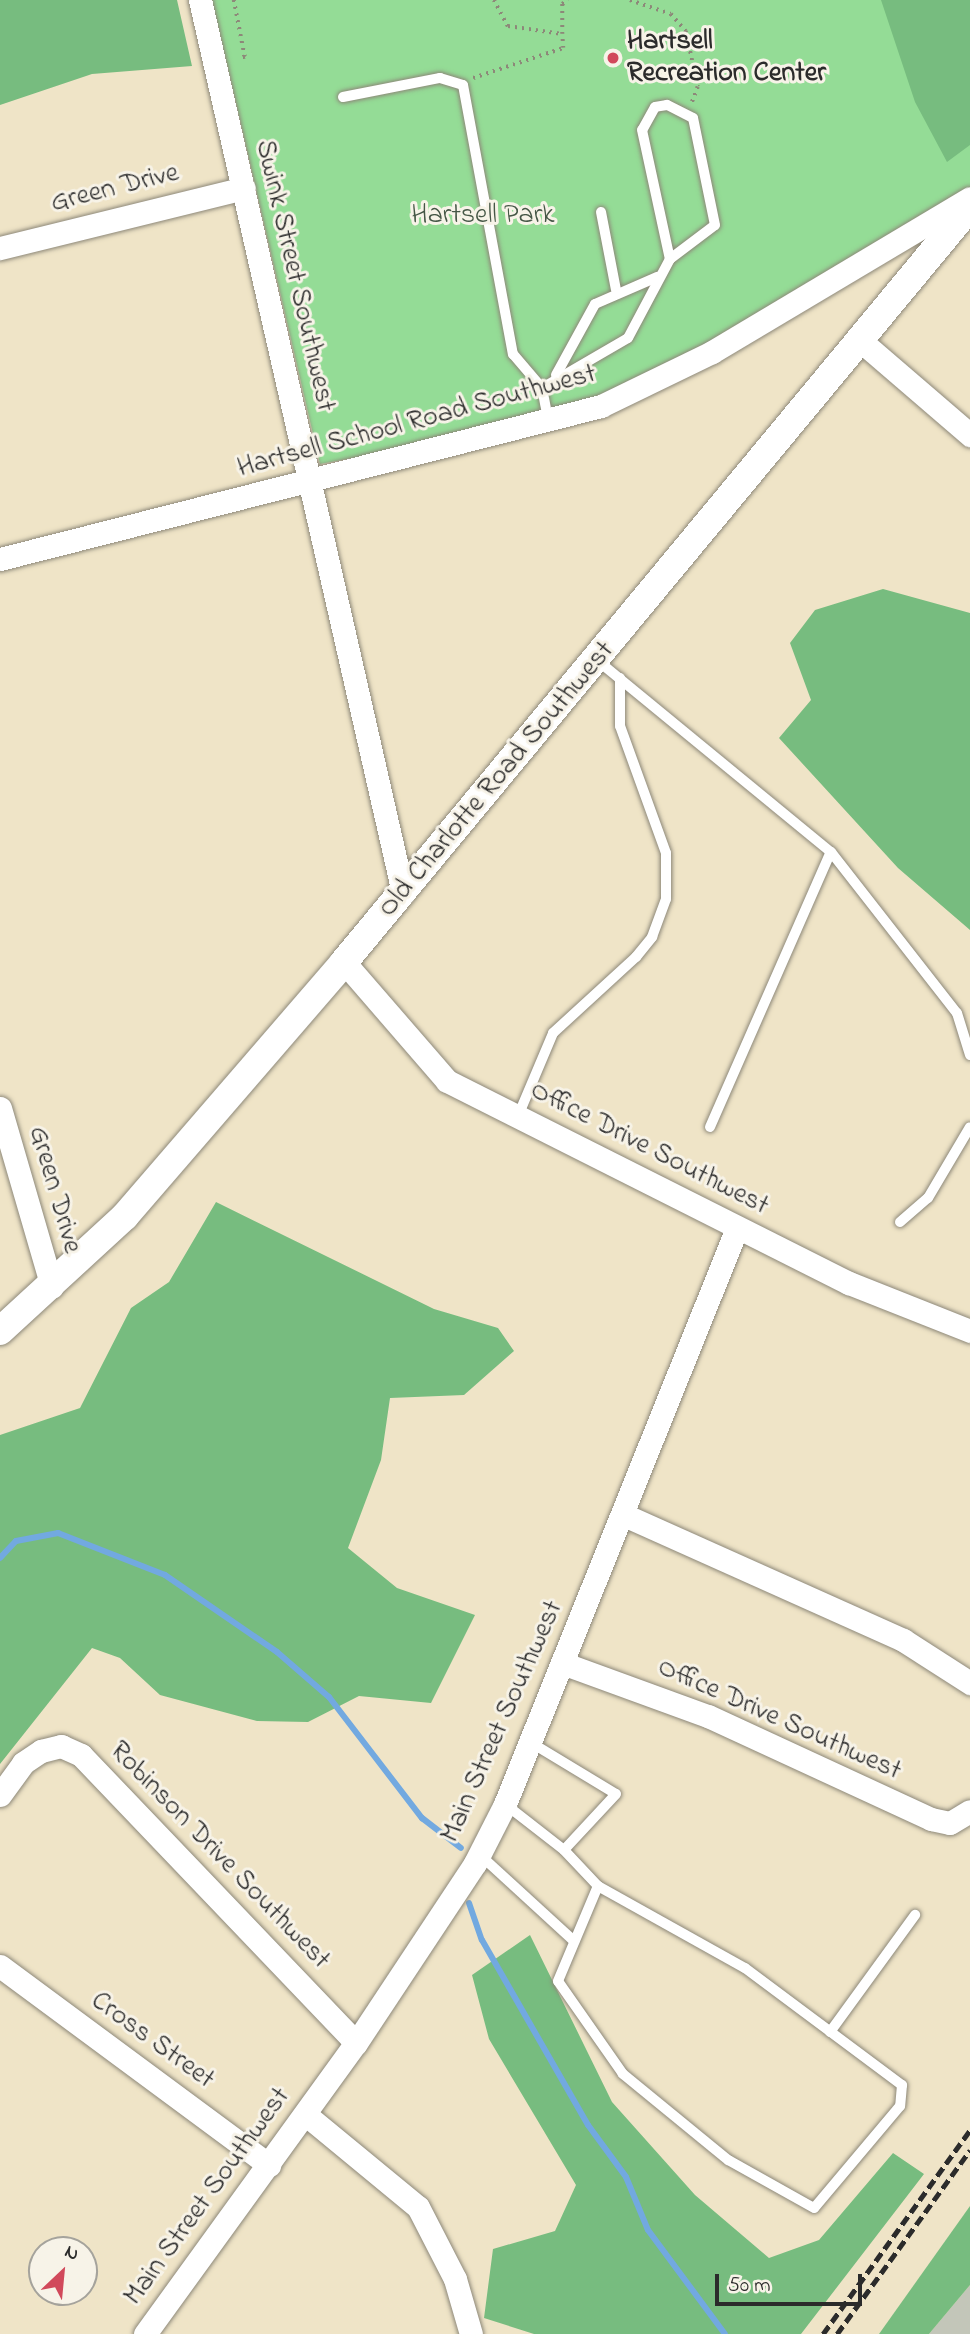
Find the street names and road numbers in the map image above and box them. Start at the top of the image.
street label: Swink Street Southwest [246,137,342,415]
street label: Green Drive [48,157,182,221]
street label: Hartsell School Road Southwest [234,358,600,486]
street label: Old Charlotte Road Southwest [372,635,622,925]
street label: Office Drive Southwest [524,1074,774,1224]
street label: Green Drive [20,1123,88,1257]
street label: Main Street Southwest [435,1596,571,1848]
street label: Office Drive Southwest [652,1651,906,1789]
street label: Robinson Drive Southwest [101,1735,337,1977]
street label: Cross Street [84,1985,220,2097]
street label: Main Street Southwest [118,2081,298,2313]

